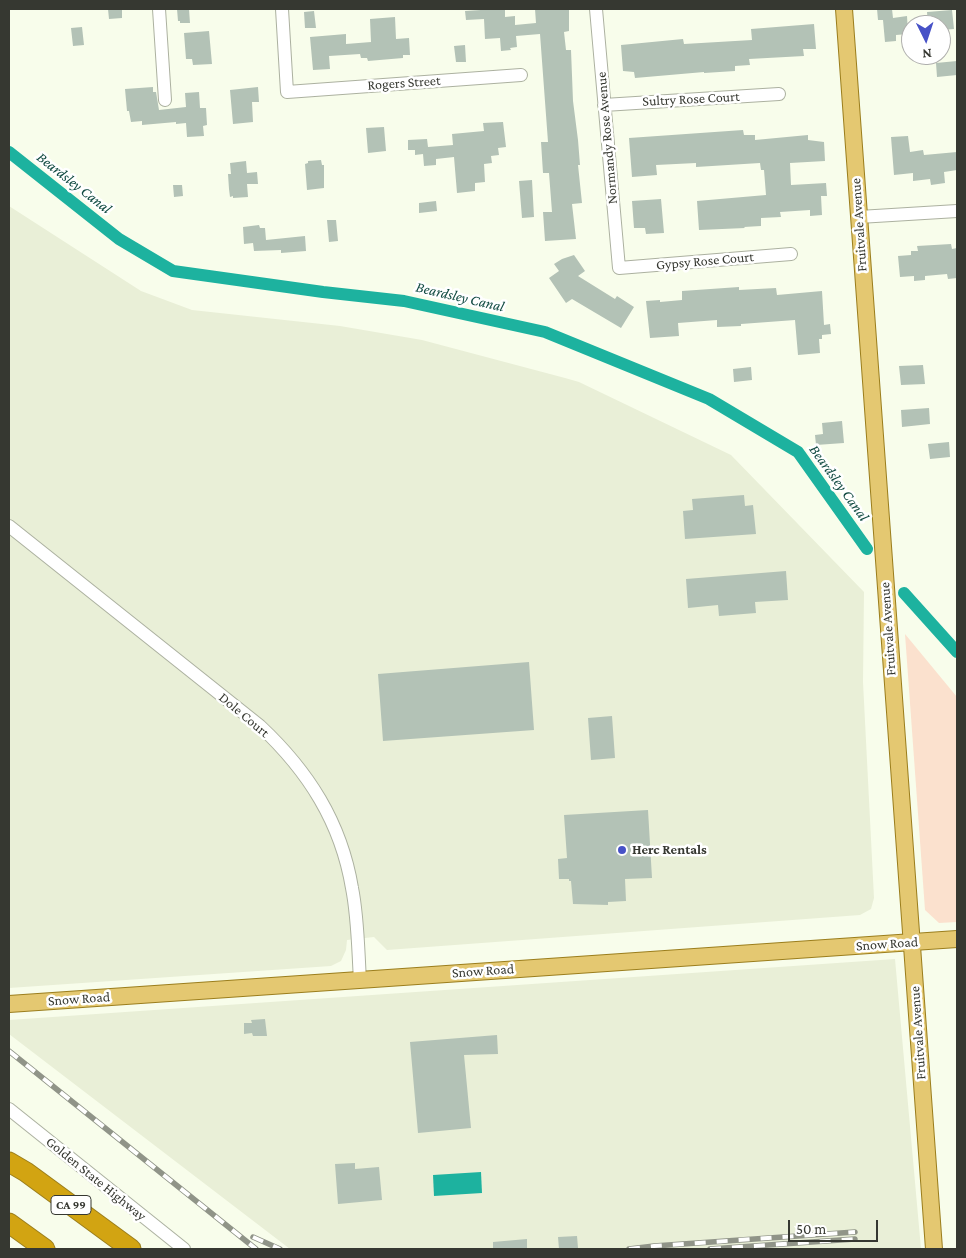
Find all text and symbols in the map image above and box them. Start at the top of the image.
north arrow [901,15,951,65]
text: N [922,46,932,62]
street label: Normandy Rose Avenue [593,71,621,205]
street label: Rogers Street [367,72,441,94]
street label: Sultry Rose Court [642,88,740,110]
water label: Beardsley Canal [33,148,115,218]
street label: Fruitvale Avenue [847,178,871,272]
street label: Gypsy Rose Court [655,248,755,274]
water label: Beardsley Canal [414,278,506,316]
water label: Beardsley Canal [805,441,873,525]
street label: Fruitvale Avenue [876,582,900,676]
street label: Dole Court [215,689,273,741]
place label: Herc Rentals [632,842,707,858]
marker: Herc Rentals [616,844,628,856]
street label: Snow Road [855,933,919,955]
street label: Snow Road [451,960,515,982]
street label: Fruitvale Avenue [906,986,930,1080]
street label: Snow Road [47,988,111,1010]
street label: Golden State Highway [42,1133,150,1225]
road number: CA 99 [51,1196,91,1214]
scale bar [791,1210,881,1242]
text: 50 m [796,1221,826,1237]

